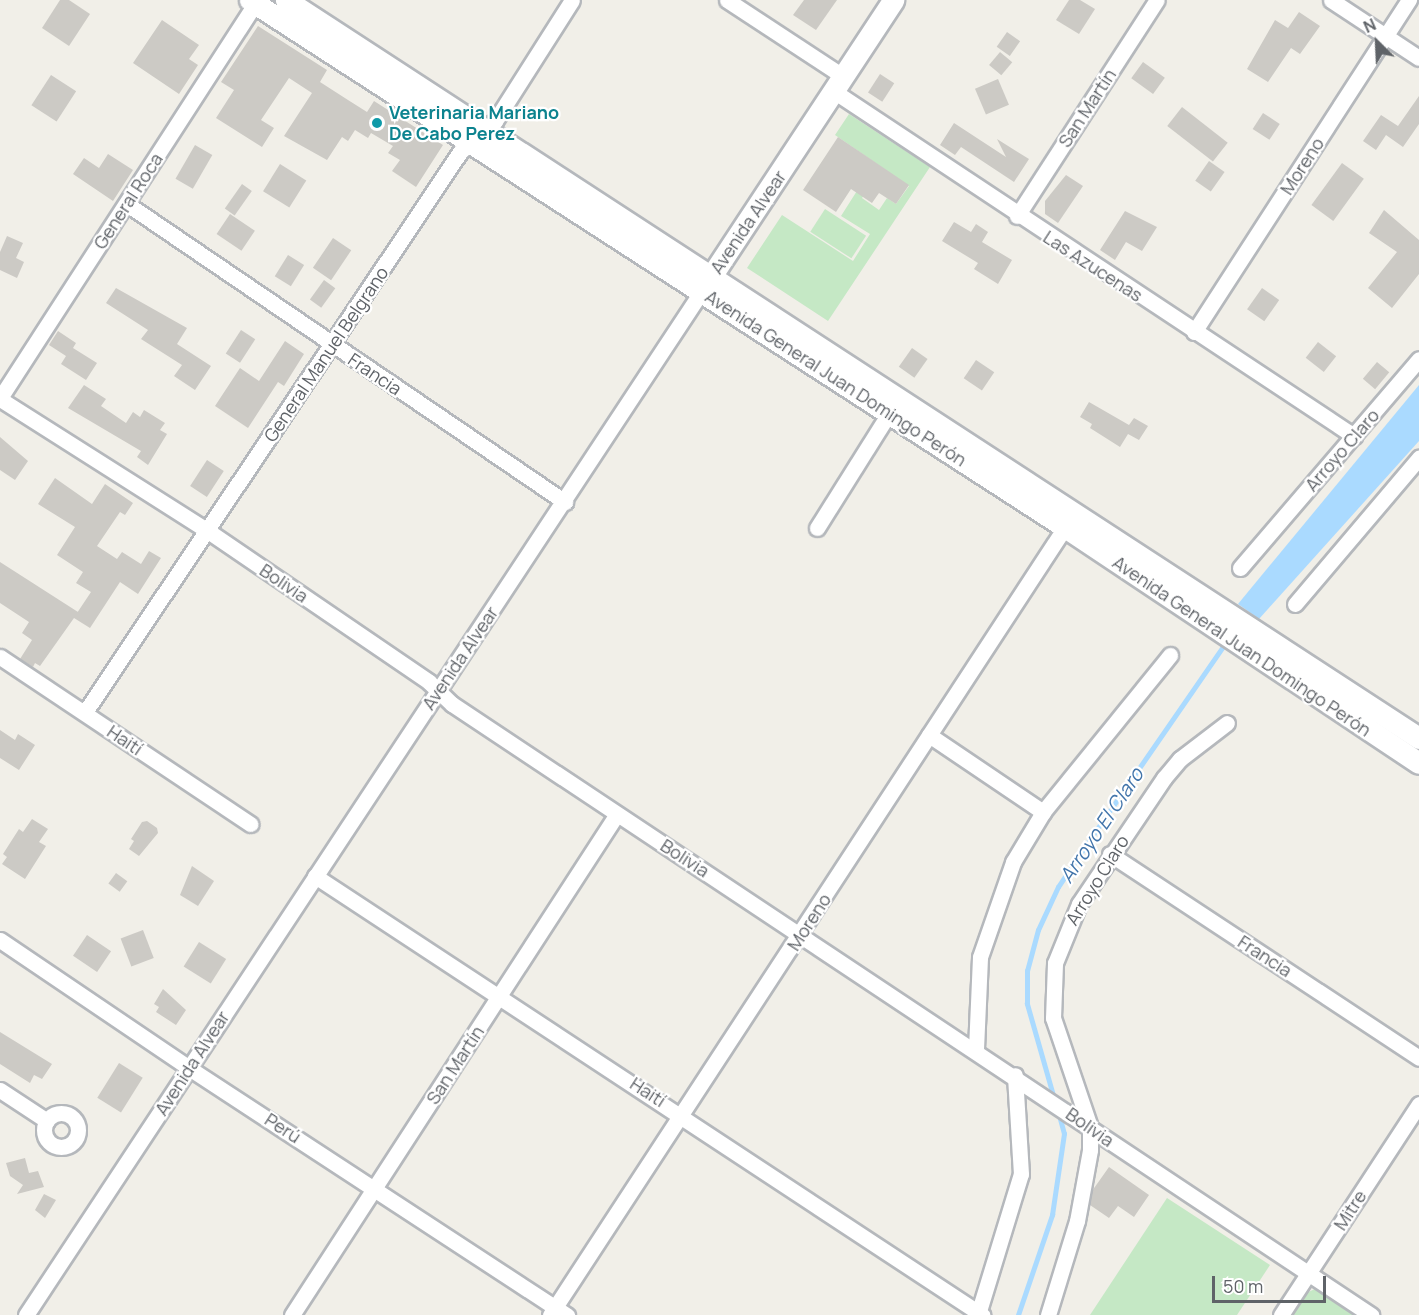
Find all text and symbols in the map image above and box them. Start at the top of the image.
north arrow [1347,12,1407,72]
text: N [1360,13,1379,38]
street label: San Martín [1054,65,1120,151]
place label: Veterinaria Mariano De Cabo Perez [389,102,559,144]
marker: Veterinaria Mariano De Cabo Perez [370,116,384,130]
street label: Moreno [1276,133,1328,199]
street label: General Roca [89,149,167,253]
street label: Avenida Alvear [705,166,791,278]
street label: Las Azucenas [1039,226,1147,306]
street label: General Manuel Belgrano [259,262,393,446]
street label: Avenida General Juan Domingo Perón [701,285,971,471]
street label: Francia [344,348,406,400]
street label: Arroyo Claro [1300,404,1384,496]
street label: Avenida General Juan Domingo Perón [1109,551,1375,741]
street label: Bolivia [256,559,312,607]
street label: Avenida Alvear [417,602,503,714]
street label: Haití [103,720,147,760]
water label: Arroyo El Claro [1054,763,1148,887]
street label: Arroyo Claro [1061,831,1133,929]
street label: Bolivia [657,834,713,882]
street label: Moreno [783,889,835,955]
street label: Francia [1234,931,1296,981]
street label: Avenida Alvear [150,1007,234,1119]
street label: San Martín [422,1022,488,1108]
street label: Haití [626,1073,670,1111]
street label: Bolivia [1062,1103,1118,1151]
street label: Perú [261,1108,305,1148]
street label: Mitre [1329,1186,1371,1234]
scale bar [1215,1264,1329,1302]
text: 50 m [1223,1274,1263,1298]

